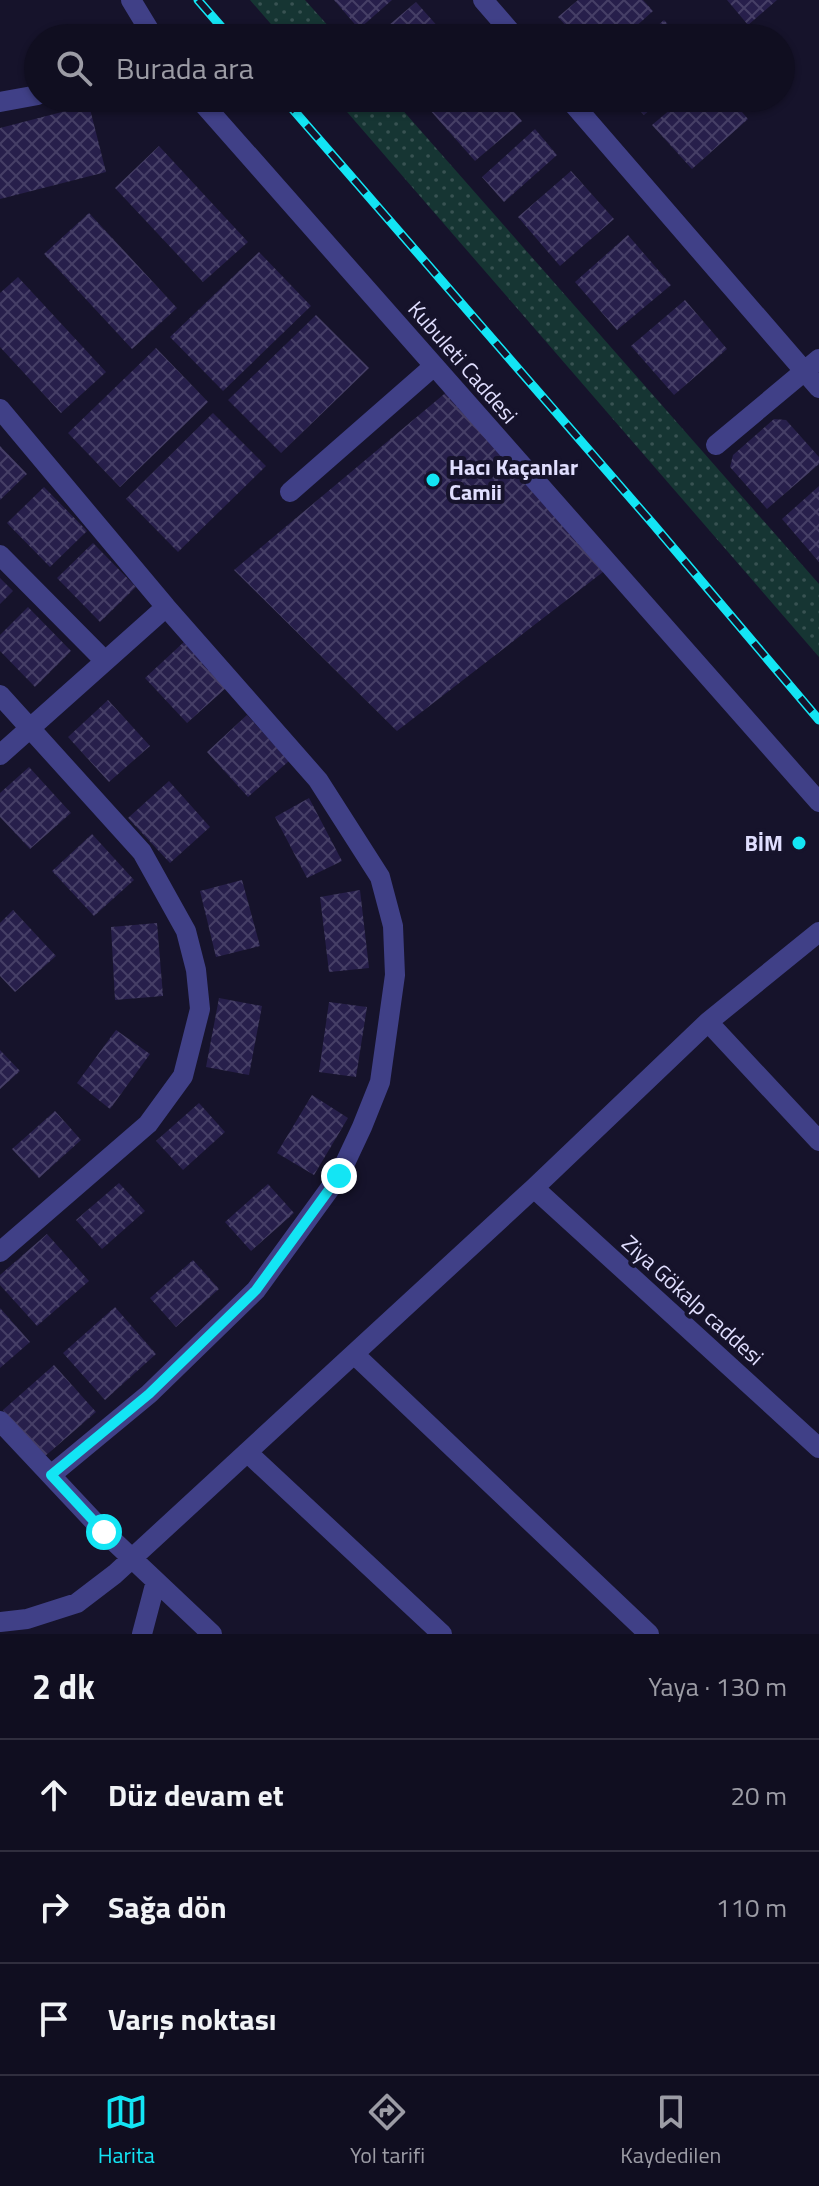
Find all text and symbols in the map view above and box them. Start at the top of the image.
search box [24,24,795,112]
text: Burada ara [116,45,254,91]
icon: search [52,46,96,90]
street label: Kubuleti Caddesi [400,293,526,431]
place label: Hacı Kaçanlar Camii [449,450,578,509]
marker: Hacı Kaçanlar Camii [424,471,442,489]
place label: BİM [744,826,783,860]
marker: BİM [790,834,808,852]
route end [321,1158,357,1194]
street label: Ziya Gökalp caddesi [614,1227,772,1373]
route start [86,1514,122,1550]
text: 2 dk [32,1660,95,1712]
text: Yaya · 130 m [648,1667,787,1706]
text: Düz devam et [108,1772,284,1818]
icon: ahead [32,1773,76,1817]
text: 20 m [730,1776,787,1815]
text: Sağa dön [108,1884,227,1930]
icon: right [32,1885,76,1929]
text: 110 m [716,1888,787,1927]
text: Varış noktası [108,1996,277,2042]
icon: arrive [32,1997,76,2041]
tab: Harita [98,2090,155,2172]
tab: Yol tarifi [350,2090,425,2172]
tab: Kaydedilen [620,2090,721,2172]

